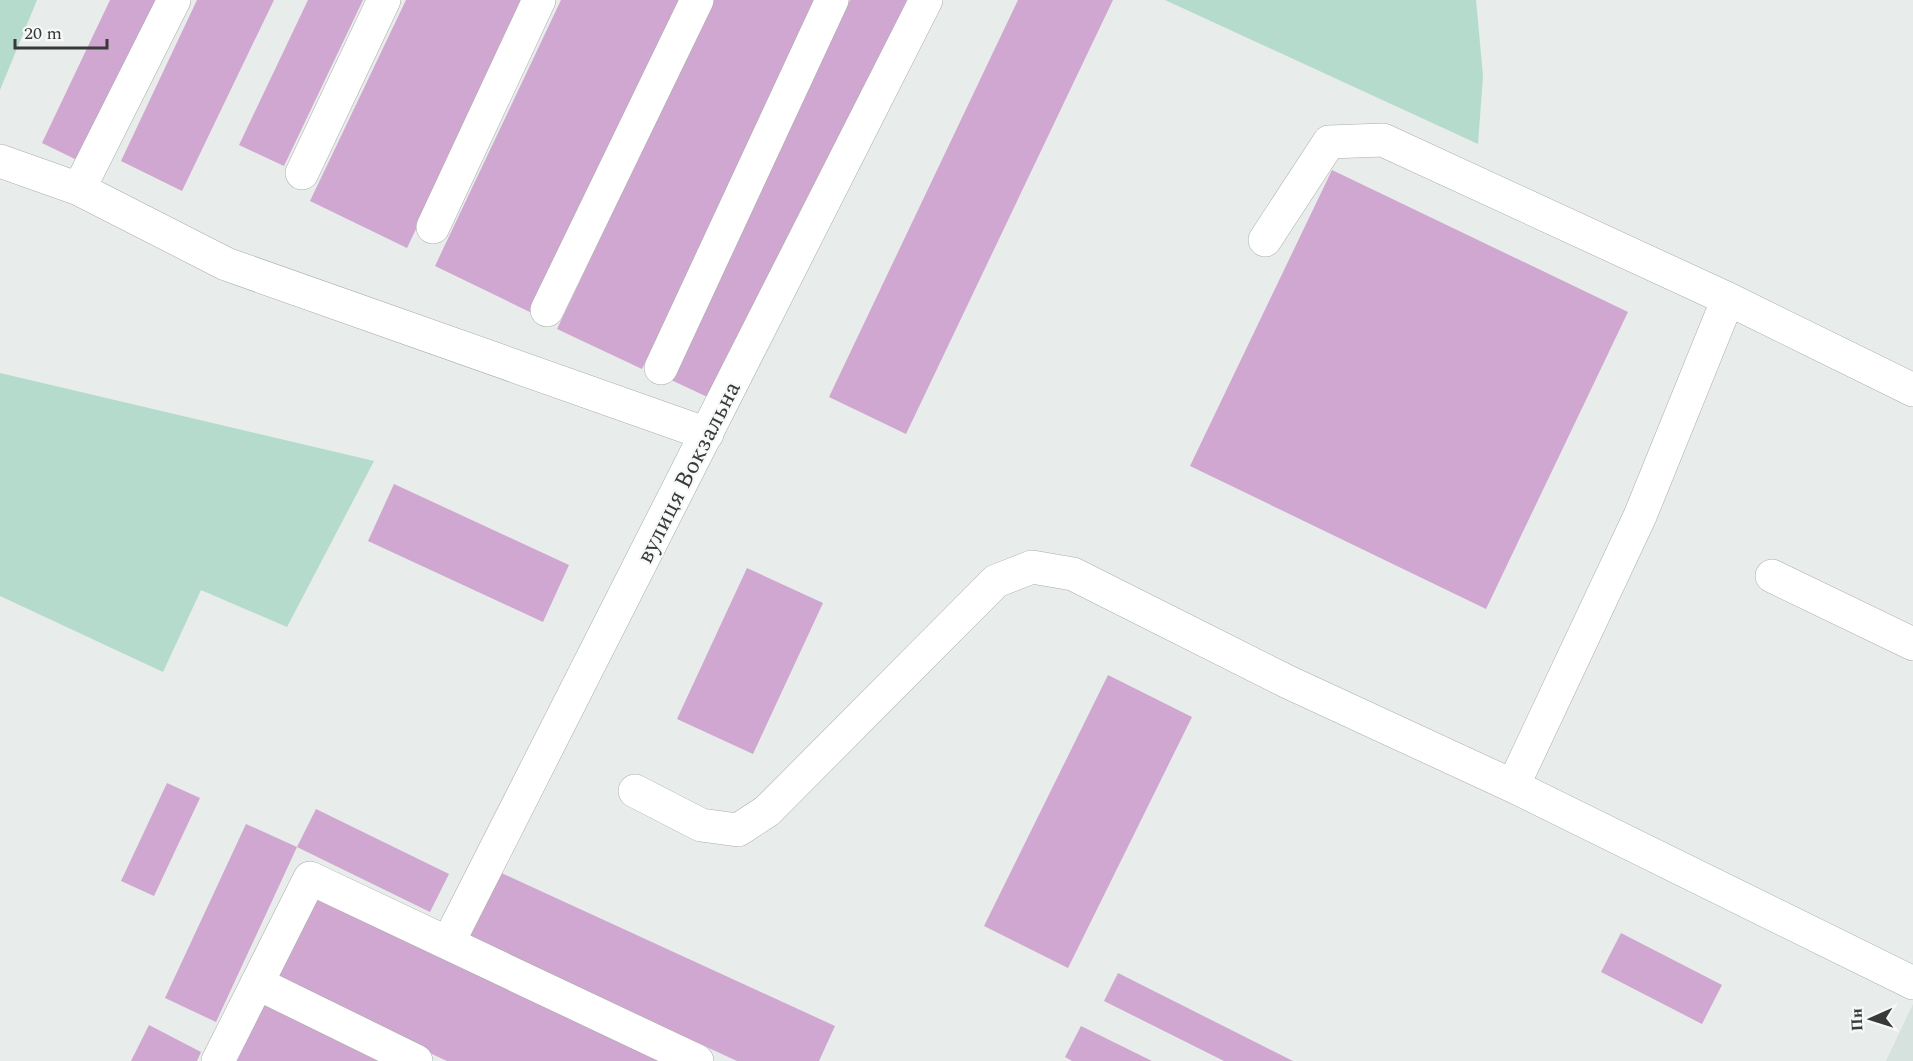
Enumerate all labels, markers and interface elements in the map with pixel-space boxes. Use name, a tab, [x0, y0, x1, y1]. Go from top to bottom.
scale bar	[15, 12, 106, 50]
text: 20 m	[24, 20, 62, 47]
street label: вулиця Вокзальна	[627, 375, 751, 570]
north arrow	[1841, 989, 1901, 1049]
text: Пн	[1844, 1008, 1870, 1032]

